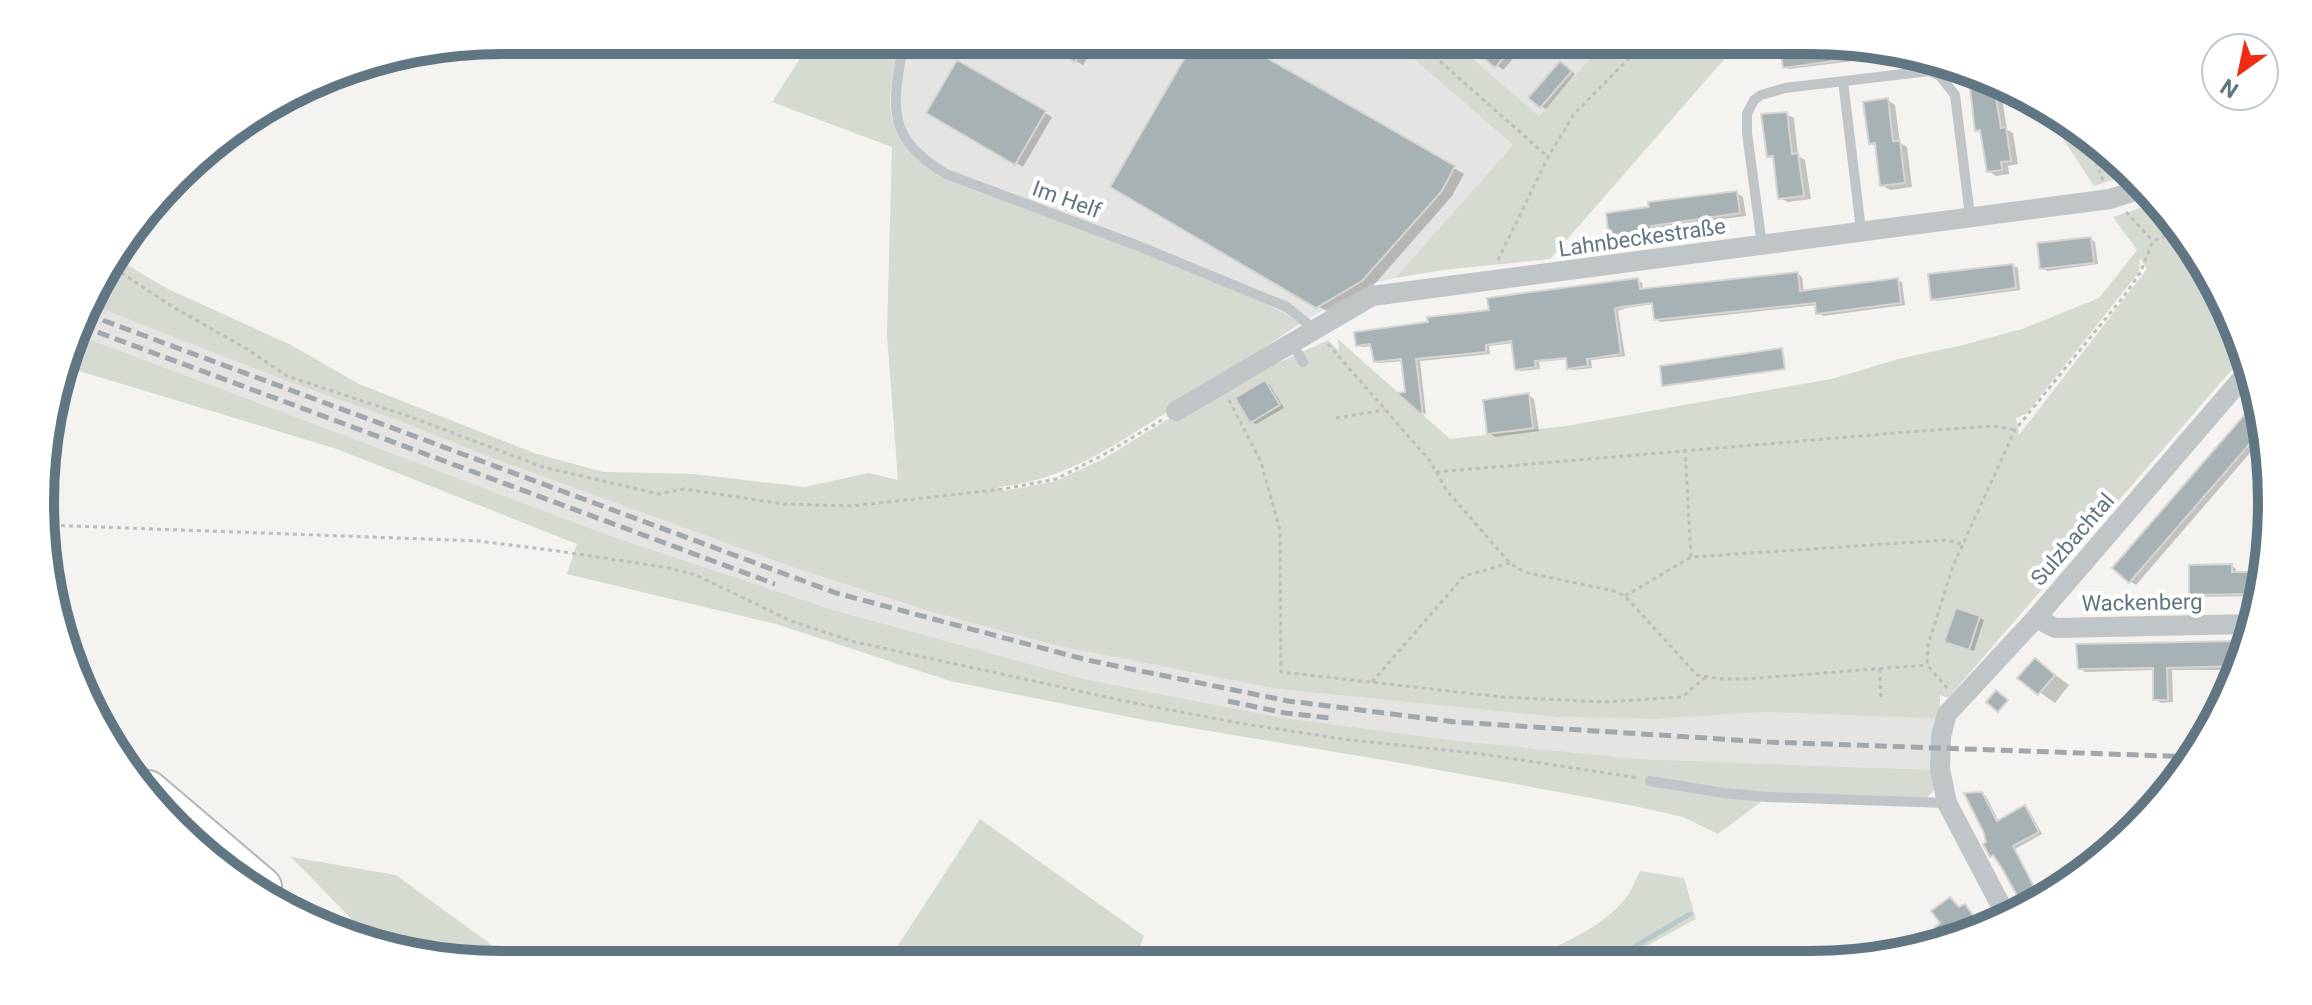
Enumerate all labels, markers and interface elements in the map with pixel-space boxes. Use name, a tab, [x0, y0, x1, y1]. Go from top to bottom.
north arrow	[2200, 32, 2280, 112]
text: N	[2216, 74, 2243, 103]
street label: Im Helf	[1029, 176, 1105, 223]
street label: Lahnbeckestraße	[1557, 213, 1727, 262]
street label: Sulzbachtal	[2026, 488, 2119, 591]
street label: Wackenberg	[2081, 589, 2203, 616]

